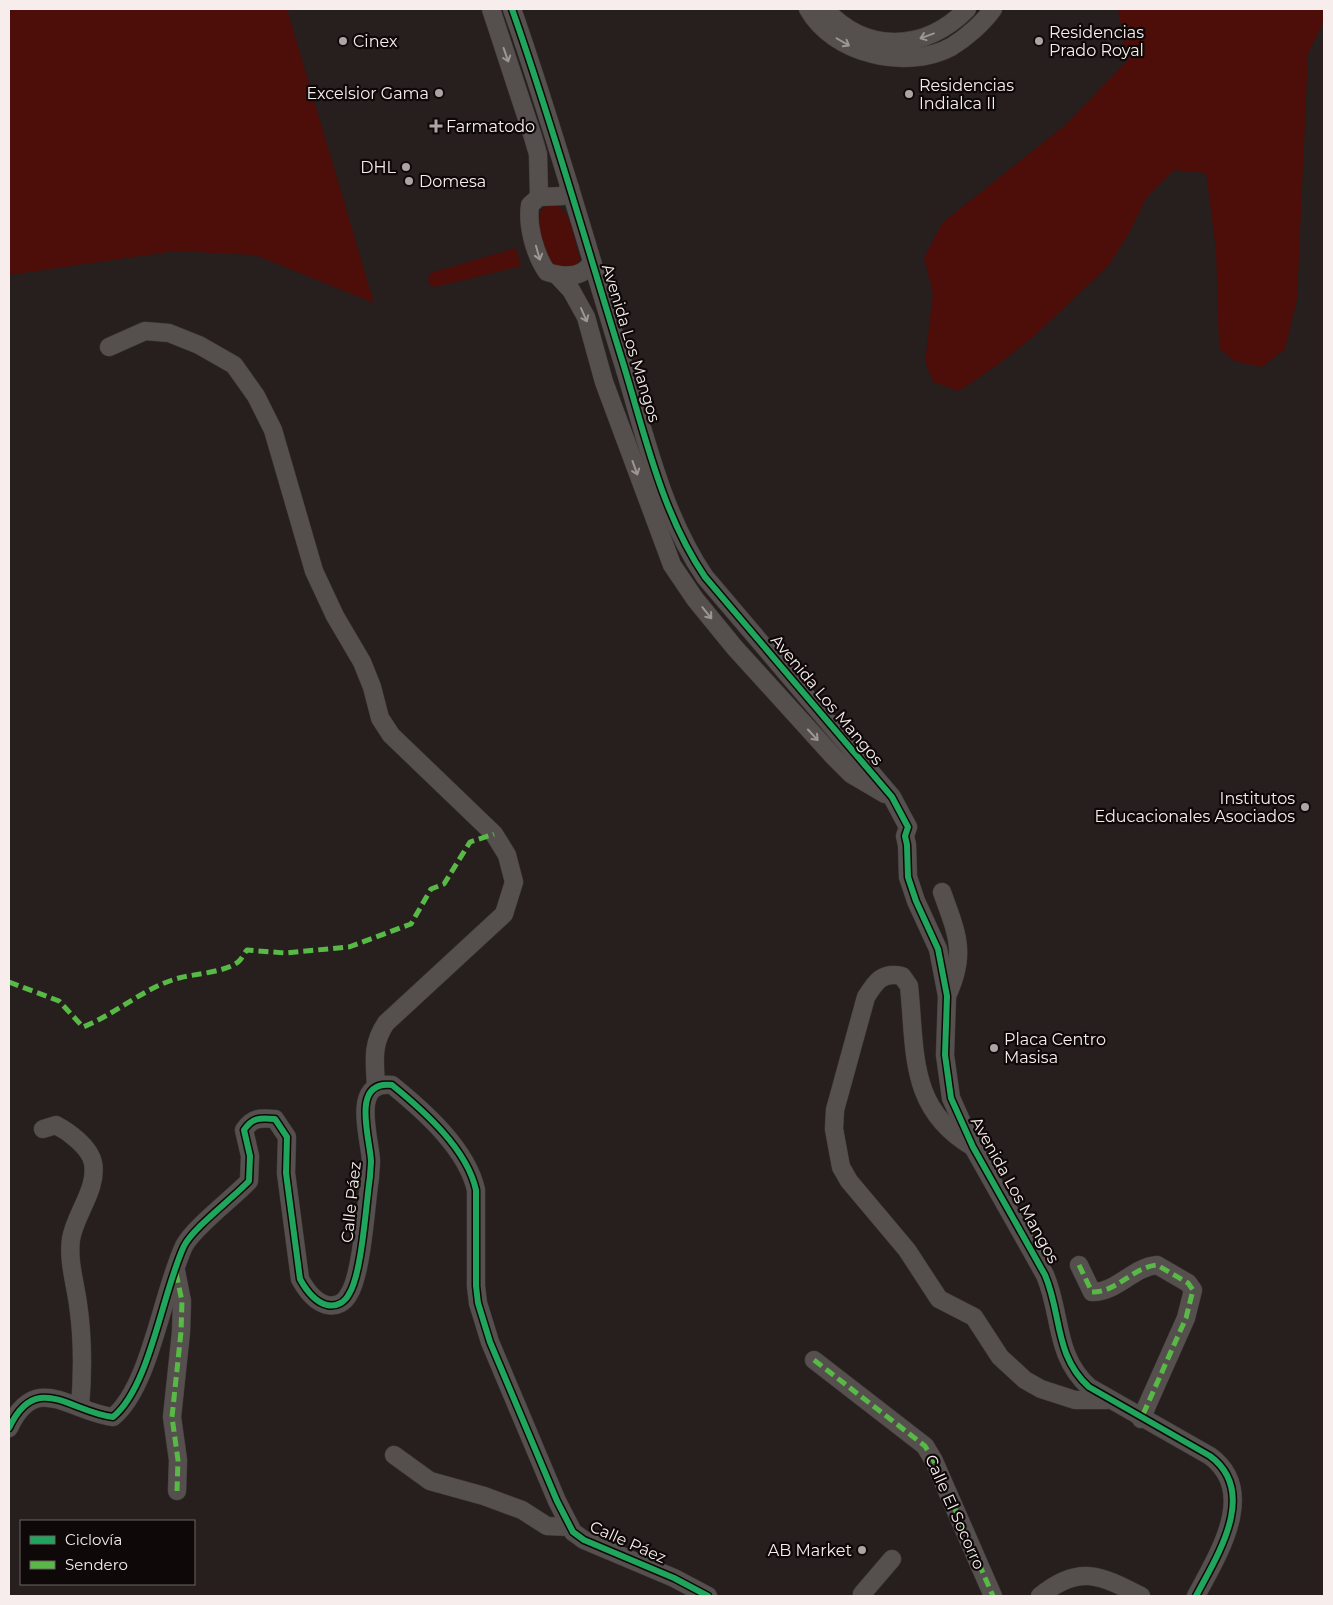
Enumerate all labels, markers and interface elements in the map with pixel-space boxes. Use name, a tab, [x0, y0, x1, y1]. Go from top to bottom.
place label: Residencias Prado Royal	[1049, 23, 1144, 60]
place label: Cinex	[353, 32, 398, 51]
one-way arrow	[920, 32, 936, 41]
marker: Cinex	[337, 35, 349, 47]
marker: Residencias Prado Royal	[1033, 35, 1045, 47]
one-way arrow	[835, 37, 850, 47]
one-way arrow	[502, 47, 512, 63]
place label: Residencias Indialca II	[919, 76, 1014, 113]
place label: Excelsior Gama	[306, 84, 429, 103]
marker: Excelsior Gama	[433, 87, 445, 99]
marker: Residencias Indialca II	[903, 88, 915, 100]
place label: Farmatodo	[446, 117, 535, 136]
marker: Farmatodo	[430, 120, 442, 132]
place label: DHL	[360, 158, 397, 177]
marker: DHL	[400, 161, 412, 173]
place label: Domesa	[419, 172, 486, 191]
marker: Domesa	[403, 175, 415, 187]
one-way arrow	[534, 244, 543, 260]
street label: Avenida Los Mangos	[598, 262, 664, 425]
one-way arrow	[579, 307, 589, 322]
one-way arrow	[631, 460, 640, 476]
one-way arrow	[701, 606, 712, 619]
street label: Avenida Los Mangos	[767, 631, 887, 769]
one-way arrow	[807, 729, 819, 742]
place label: Institutos Educacionales Asociados	[1094, 789, 1295, 826]
marker: Institutos Educacionales Asociados	[1299, 801, 1311, 813]
place label: Placa Centro Masisa	[1004, 1030, 1106, 1067]
marker: Placa Centro Masisa	[988, 1042, 1000, 1054]
street label: Avenida Los Mangos	[967, 1113, 1063, 1267]
street label: Calle Páez	[337, 1160, 365, 1244]
street label: Calle El Socorro	[921, 1452, 989, 1572]
street label: Calle Páez	[587, 1517, 669, 1567]
legend	[20, 1520, 195, 1585]
text: Ciclovía	[65, 1530, 122, 1549]
place label: AB Market	[768, 1541, 852, 1560]
marker: AB Market	[856, 1544, 868, 1556]
text: Sendero	[65, 1555, 128, 1574]

